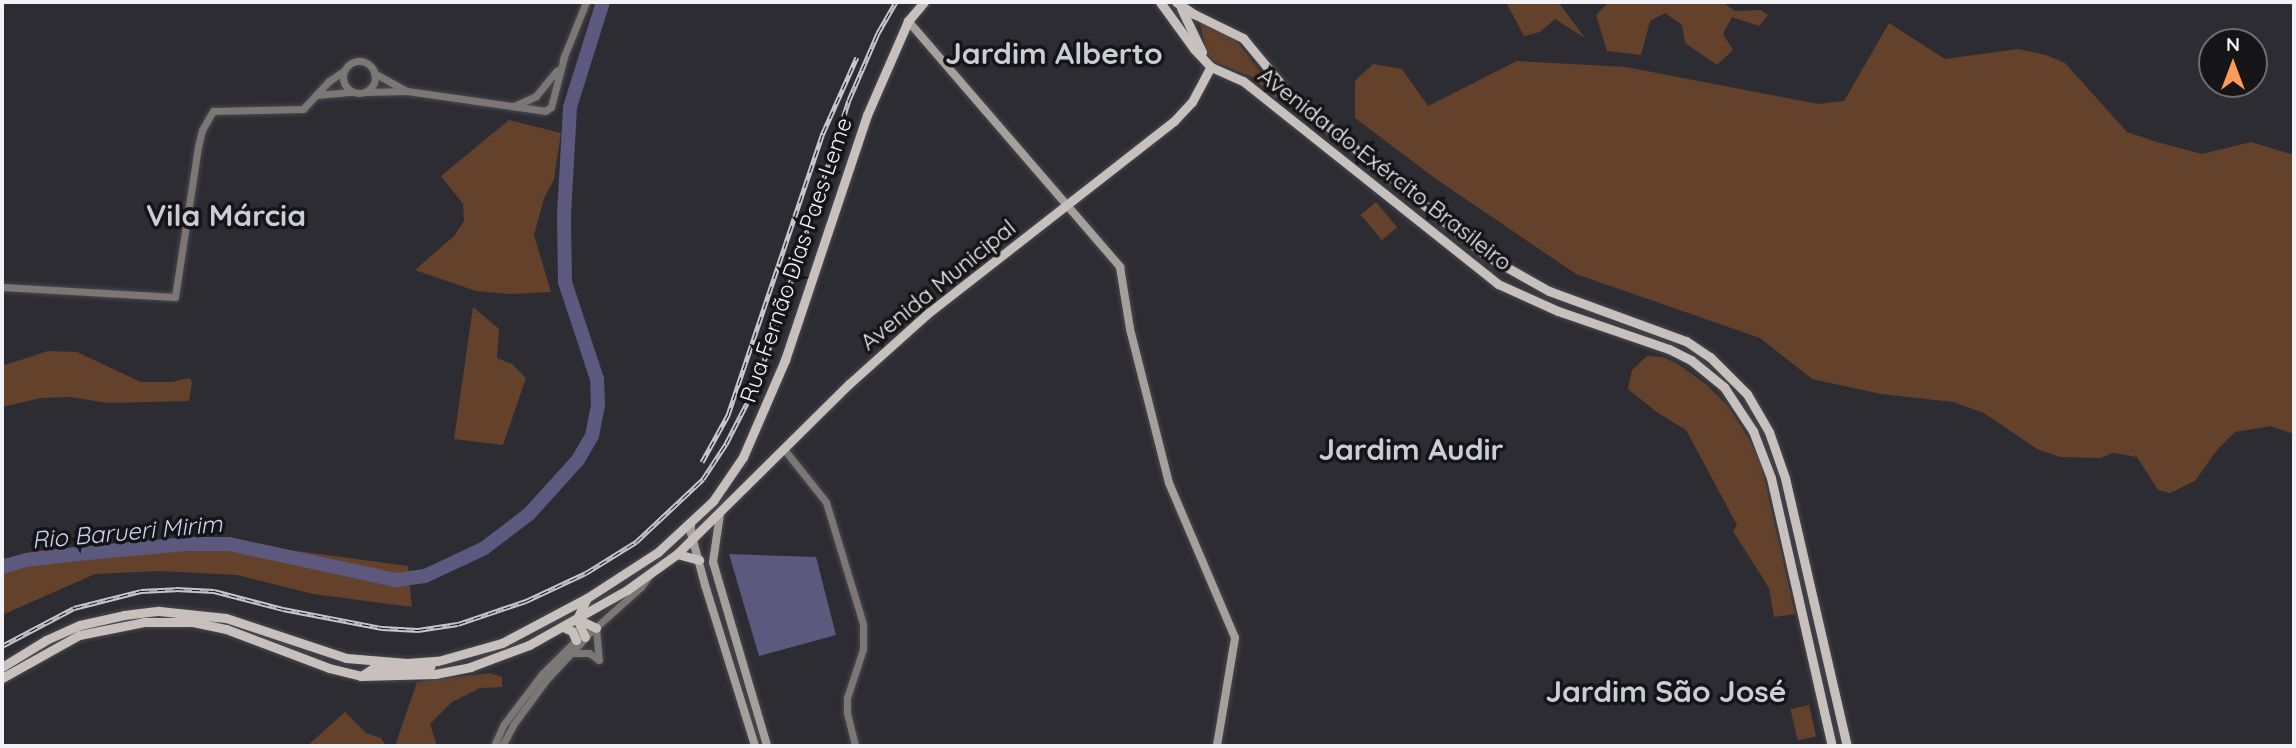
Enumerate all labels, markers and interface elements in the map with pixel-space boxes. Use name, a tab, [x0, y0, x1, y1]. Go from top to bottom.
north arrow	[2198, 28, 2268, 98]
text: N	[2226, 32, 2240, 56]
district label: Jardim Alberto	[945, 35, 1163, 71]
street label: Avenida do Exército Brasileiro	[1253, 61, 1517, 277]
street label: Rua Fernão Dias Paes Leme	[734, 114, 858, 406]
district label: Vila Márcia	[146, 197, 306, 233]
street label: Avenida Municipal	[855, 214, 1021, 356]
district label: Jardim Audir	[1318, 431, 1504, 467]
water label: Rio Barueri Mirim	[31, 509, 223, 555]
district label: Jardim São José	[1545, 673, 1787, 709]

